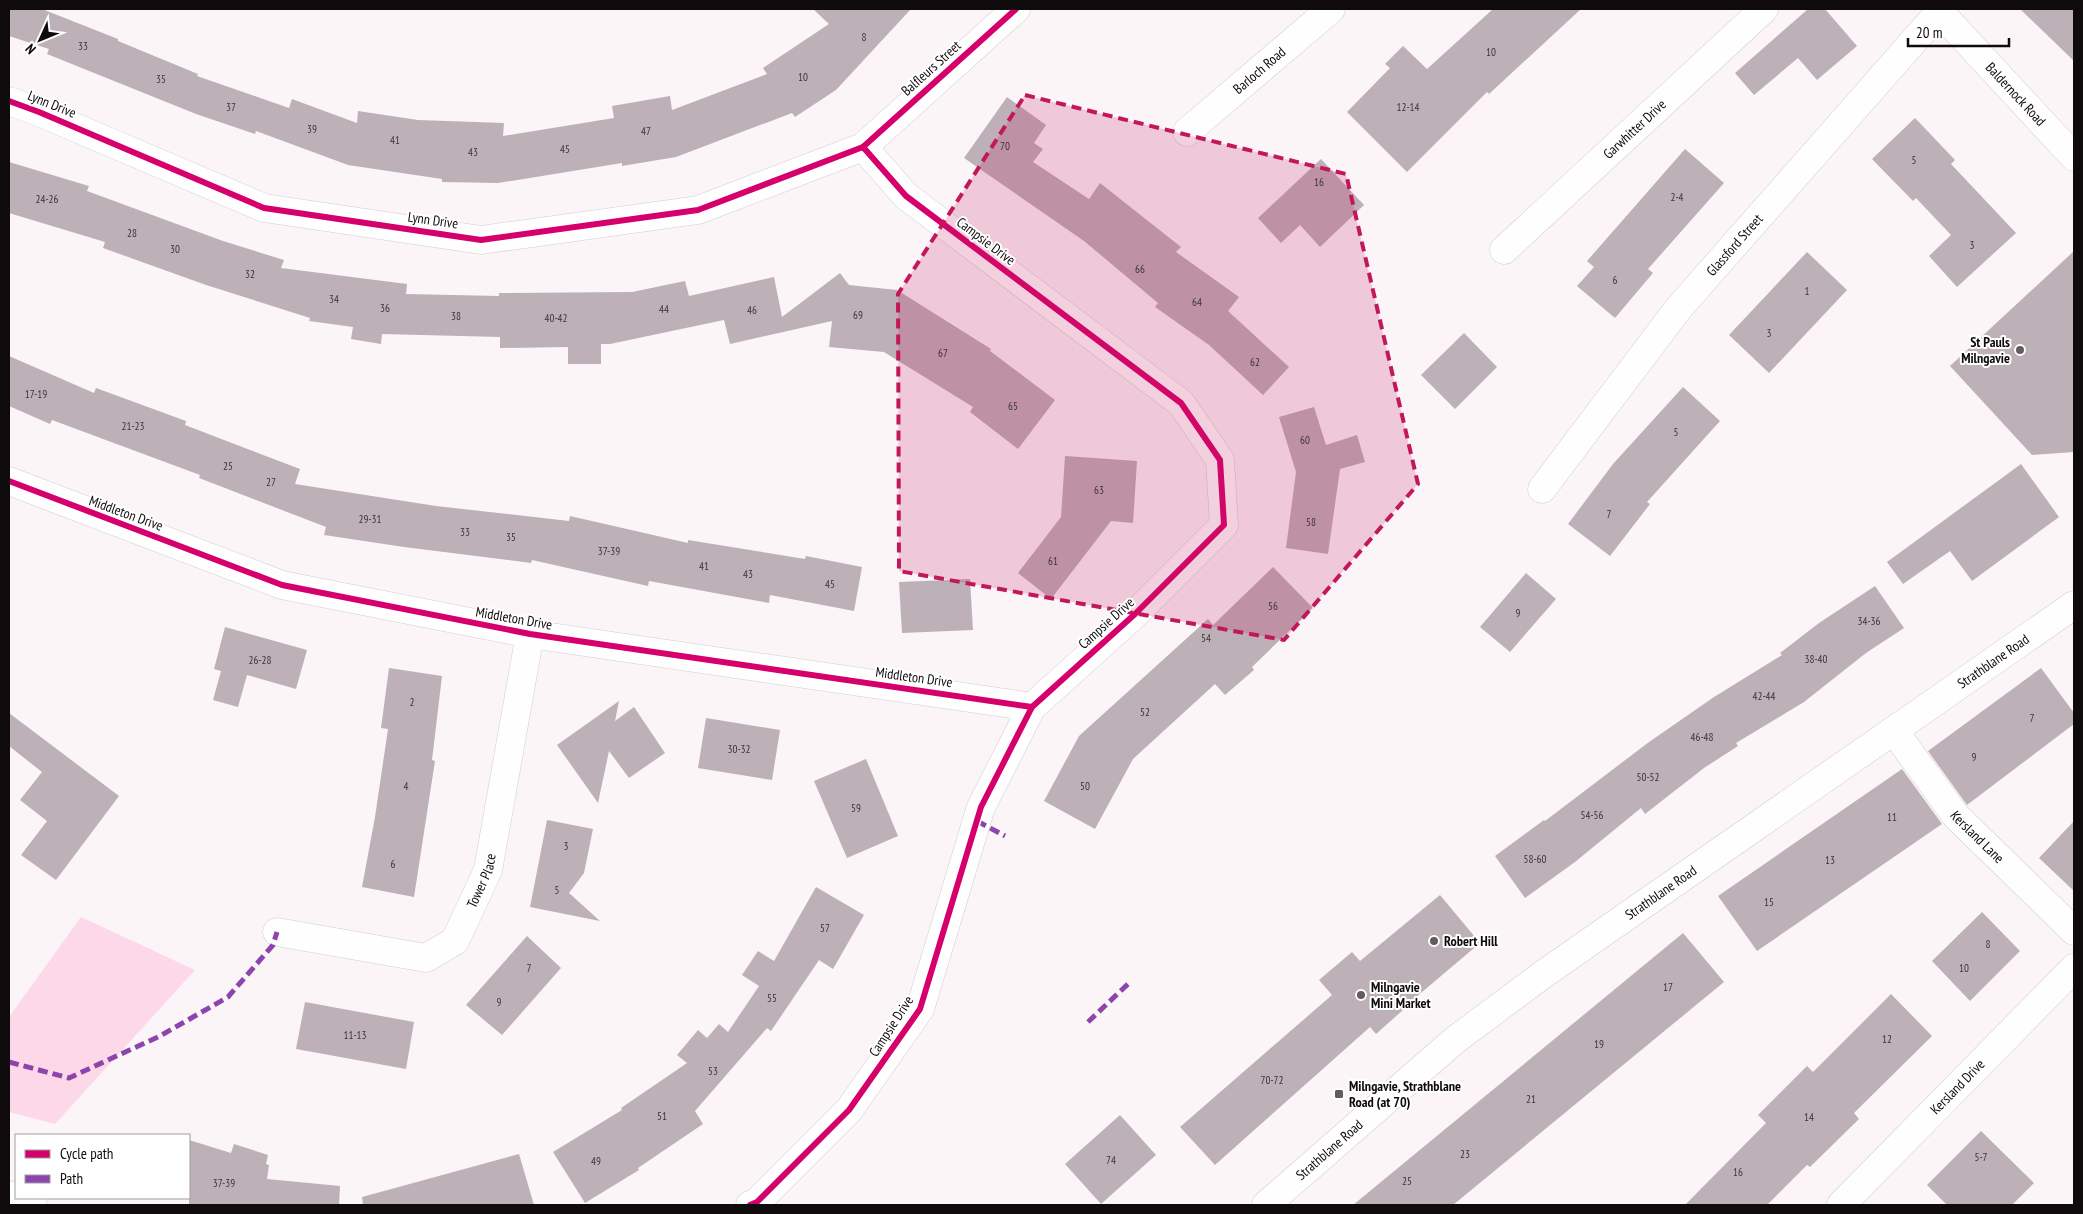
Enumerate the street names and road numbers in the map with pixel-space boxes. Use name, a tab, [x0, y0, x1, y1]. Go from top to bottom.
street label: Balfleurs Street	[897, 36, 965, 100]
street label: Barloch Road	[1229, 43, 1289, 98]
street label: Baldernock Road	[1982, 59, 2050, 130]
street label: Lynn Drive	[25, 86, 79, 122]
street label: Garwhitter Drive	[1599, 95, 1670, 163]
street label: Lynn Drive	[407, 208, 460, 232]
street label: Glassford Street	[1702, 210, 1767, 280]
street label: Campsie Drive	[953, 213, 1019, 269]
street label: Middleton Drive	[87, 491, 166, 535]
street label: Campsie Drive	[1074, 593, 1138, 653]
street label: Middleton Drive	[474, 602, 554, 634]
street label: Strathblane Road	[1954, 630, 2032, 692]
street label: Middleton Drive	[874, 663, 954, 691]
street label: Kersland Lane	[1946, 807, 2008, 867]
street label: Tower Place	[463, 852, 500, 911]
street label: Strathblane Road	[1621, 861, 1700, 924]
street label: Campsie Drive	[865, 992, 917, 1060]
street label: Kersland Drive	[1926, 1055, 1989, 1118]
street label: Strathblane Road	[1292, 1116, 1367, 1184]

